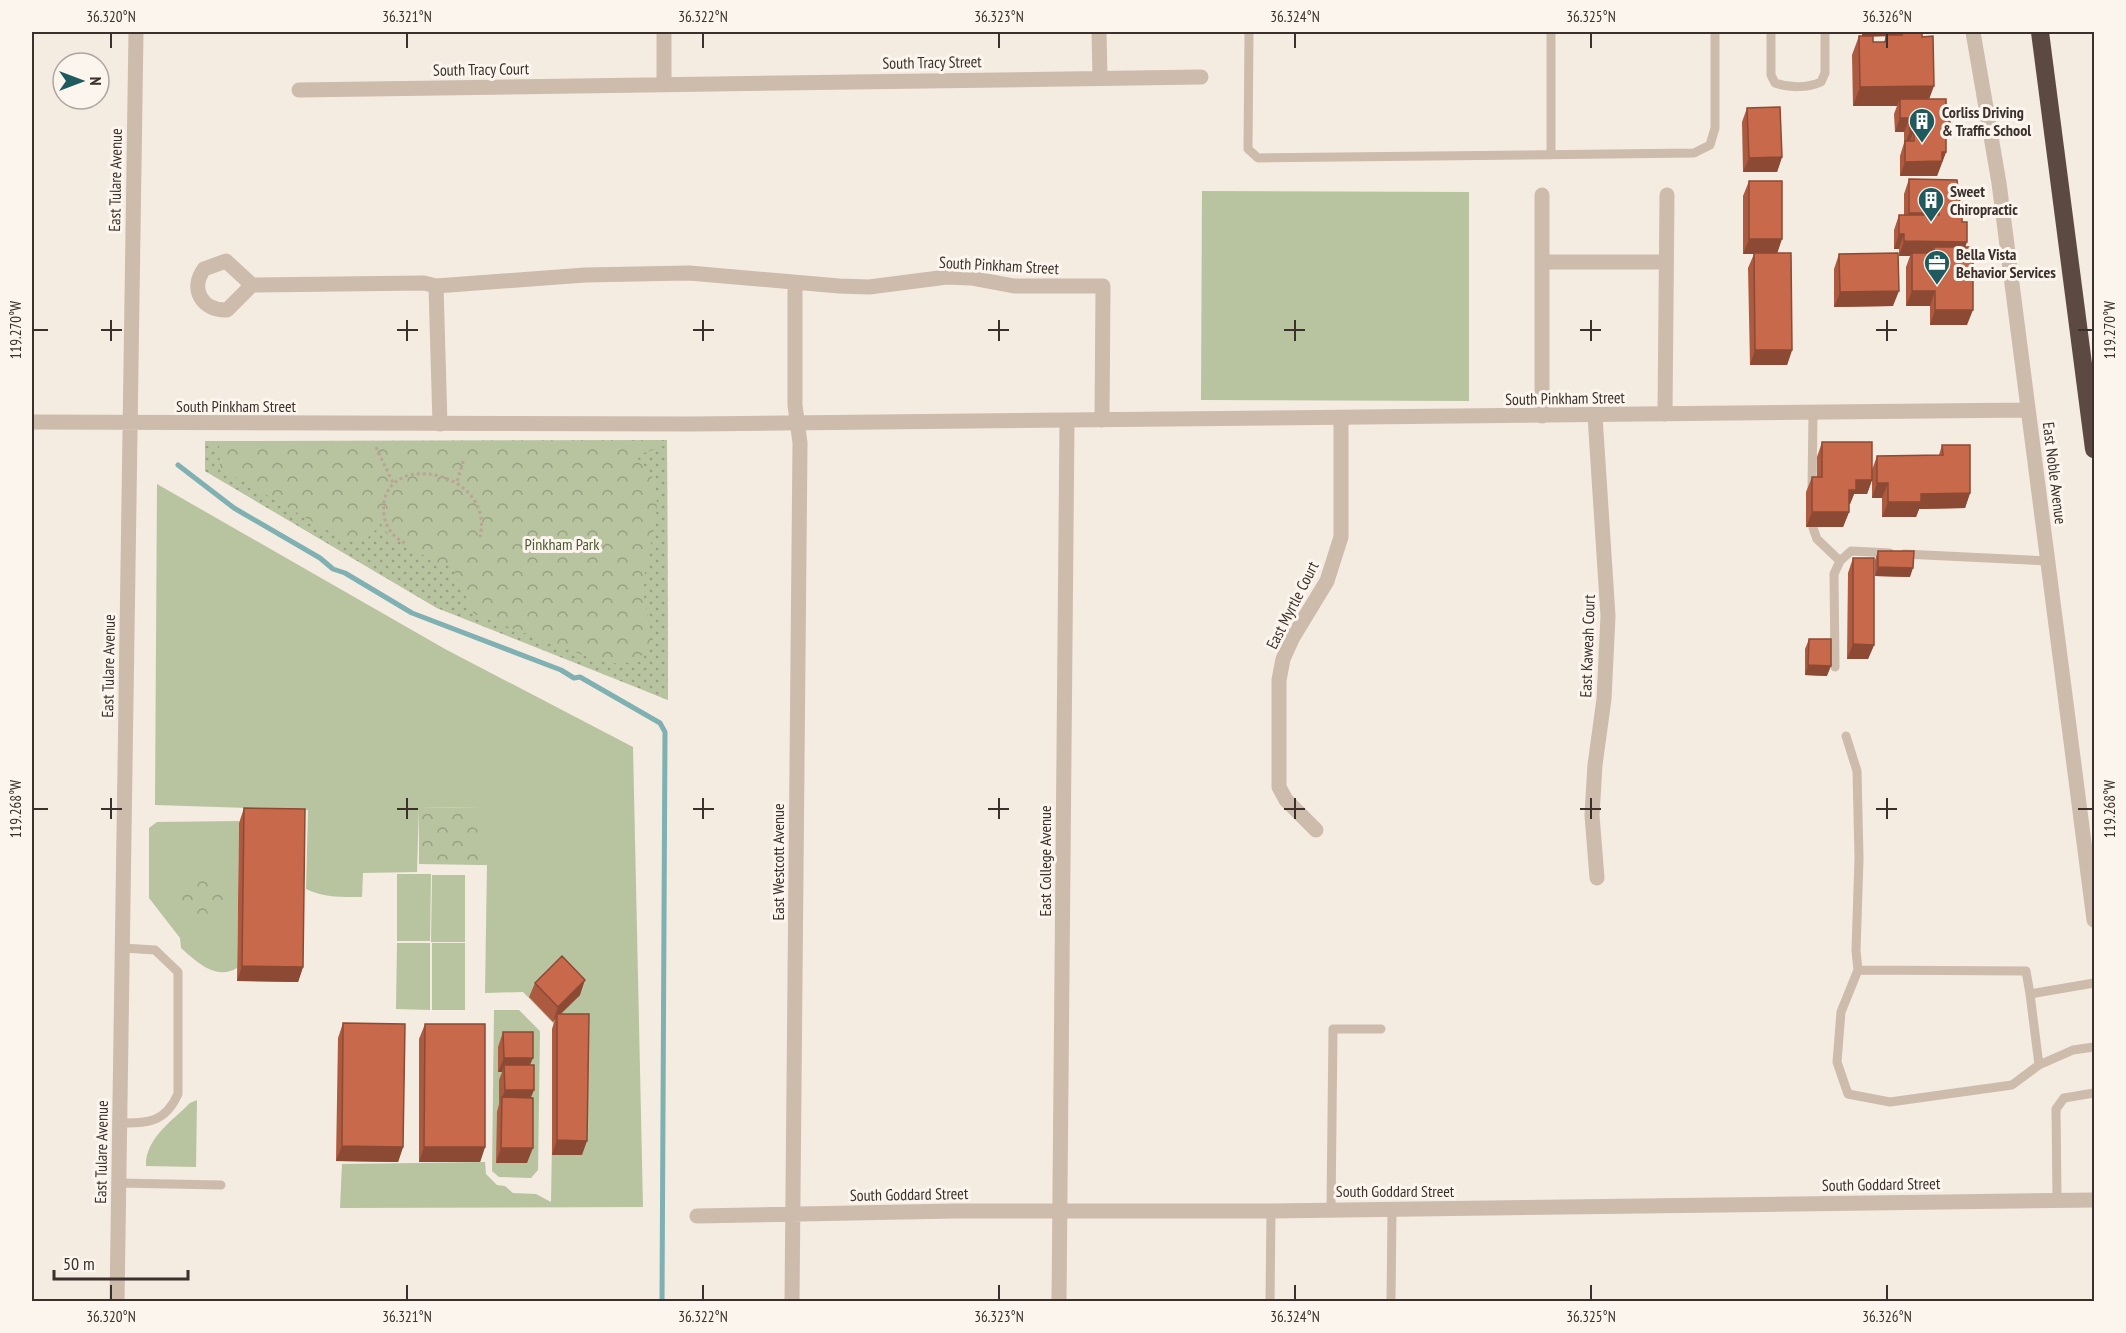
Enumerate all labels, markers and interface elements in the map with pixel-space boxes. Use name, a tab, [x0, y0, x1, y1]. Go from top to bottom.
text: 36.320°N	[86, 7, 136, 26]
text: 36.321°N	[382, 7, 432, 26]
text: 36.322°N	[678, 7, 728, 26]
text: 36.323°N	[974, 7, 1024, 26]
text: 36.324°N	[1270, 7, 1320, 26]
text: 36.325°N	[1566, 7, 1616, 26]
text: 36.326°N	[1862, 7, 1912, 26]
north arrow	[51, 51, 111, 111]
street label: South Tracy Street	[882, 51, 982, 73]
street label: South Tracy Court	[433, 58, 530, 80]
text: N	[86, 77, 106, 85]
place label: Corliss Driving & Traffic School	[1942, 102, 2031, 140]
building icon: Corliss Driving & Traffic School	[1907, 106, 1937, 144]
street label: East Tulare Avenue	[104, 128, 126, 232]
place label: Sweet Chiropractic	[1950, 181, 2018, 219]
building icon: Sweet Chiropractic	[1916, 185, 1946, 223]
place label: Bella Vista Behavior Services	[1956, 244, 2056, 282]
office icon: Bella Vista Behavior Services	[1922, 248, 1952, 286]
street label: South Pinkham Street	[939, 252, 1060, 278]
text: 119.270°W	[6, 301, 25, 359]
text: 119.270°W	[2100, 301, 2119, 359]
street label: South Pinkham Street	[1505, 387, 1626, 409]
street label: South Pinkham Street	[176, 396, 297, 416]
street label: East Noble Avenue	[2039, 421, 2071, 525]
park label: Pinkham Park	[525, 534, 600, 554]
street label: East Myrtle Court	[1261, 557, 1323, 652]
street label: East Kaweah Court	[1575, 594, 1599, 698]
street label: East Tulare Avenue	[97, 614, 119, 718]
text: 119.268°W	[6, 780, 25, 838]
text: 119.268°W	[2100, 780, 2119, 838]
street label: East Westcott Avenue	[768, 803, 788, 921]
street label: East College Avenue	[1035, 805, 1055, 917]
street label: East Tulare Avenue	[90, 1100, 112, 1204]
street label: South Goddard Street	[1822, 1173, 1941, 1195]
street label: South Goddard Street	[1336, 1181, 1455, 1201]
street label: South Goddard Street	[850, 1183, 969, 1205]
scale bar	[54, 1243, 188, 1281]
text: 50 m	[63, 1252, 95, 1275]
text: 36.320°N	[86, 1307, 136, 1326]
text: 36.321°N	[382, 1307, 432, 1326]
text: 36.322°N	[678, 1307, 728, 1326]
text: 36.323°N	[974, 1307, 1024, 1326]
text: 36.324°N	[1270, 1307, 1320, 1326]
text: 36.325°N	[1566, 1307, 1616, 1326]
text: 36.326°N	[1862, 1307, 1912, 1326]

